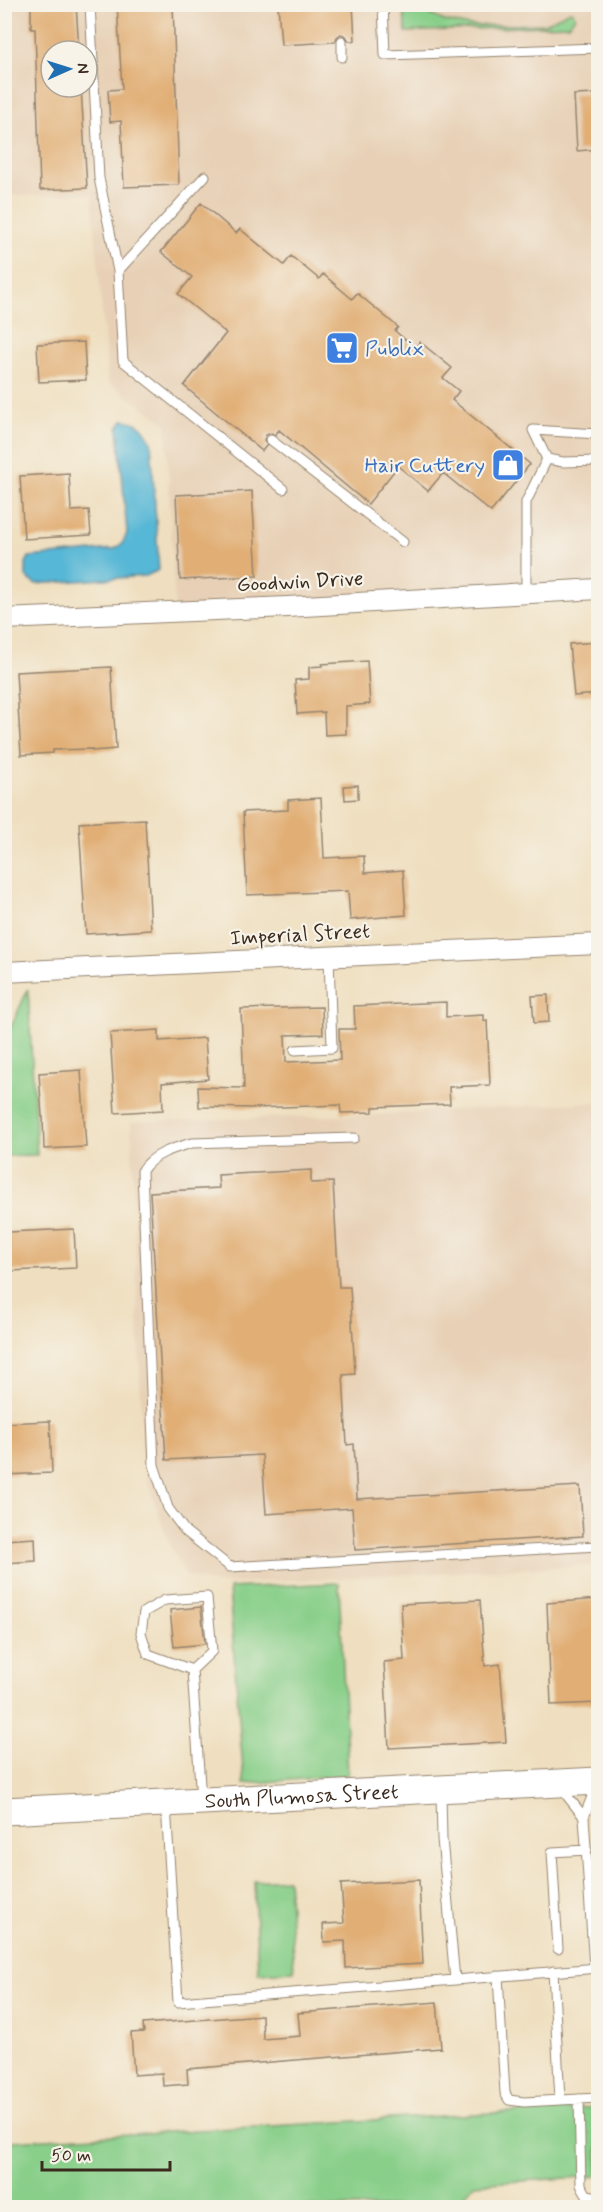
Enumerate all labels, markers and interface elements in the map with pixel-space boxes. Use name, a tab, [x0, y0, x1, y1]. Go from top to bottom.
north arrow	[39, 39, 99, 99]
text: N	[72, 62, 93, 74]
supermarket icon: Publix	[324, 330, 360, 366]
place label: Publix	[365, 335, 424, 363]
shop icon: Hair Cuttery	[490, 447, 526, 483]
place label: Hair Cuttery	[364, 452, 485, 480]
street label: Goodwin Drive	[236, 565, 364, 599]
street label: Imperial Street	[229, 917, 371, 953]
street label: South Plumosa Street	[204, 1778, 399, 1816]
scale bar	[42, 2134, 170, 2172]
text: 50 m	[51, 2144, 91, 2168]

